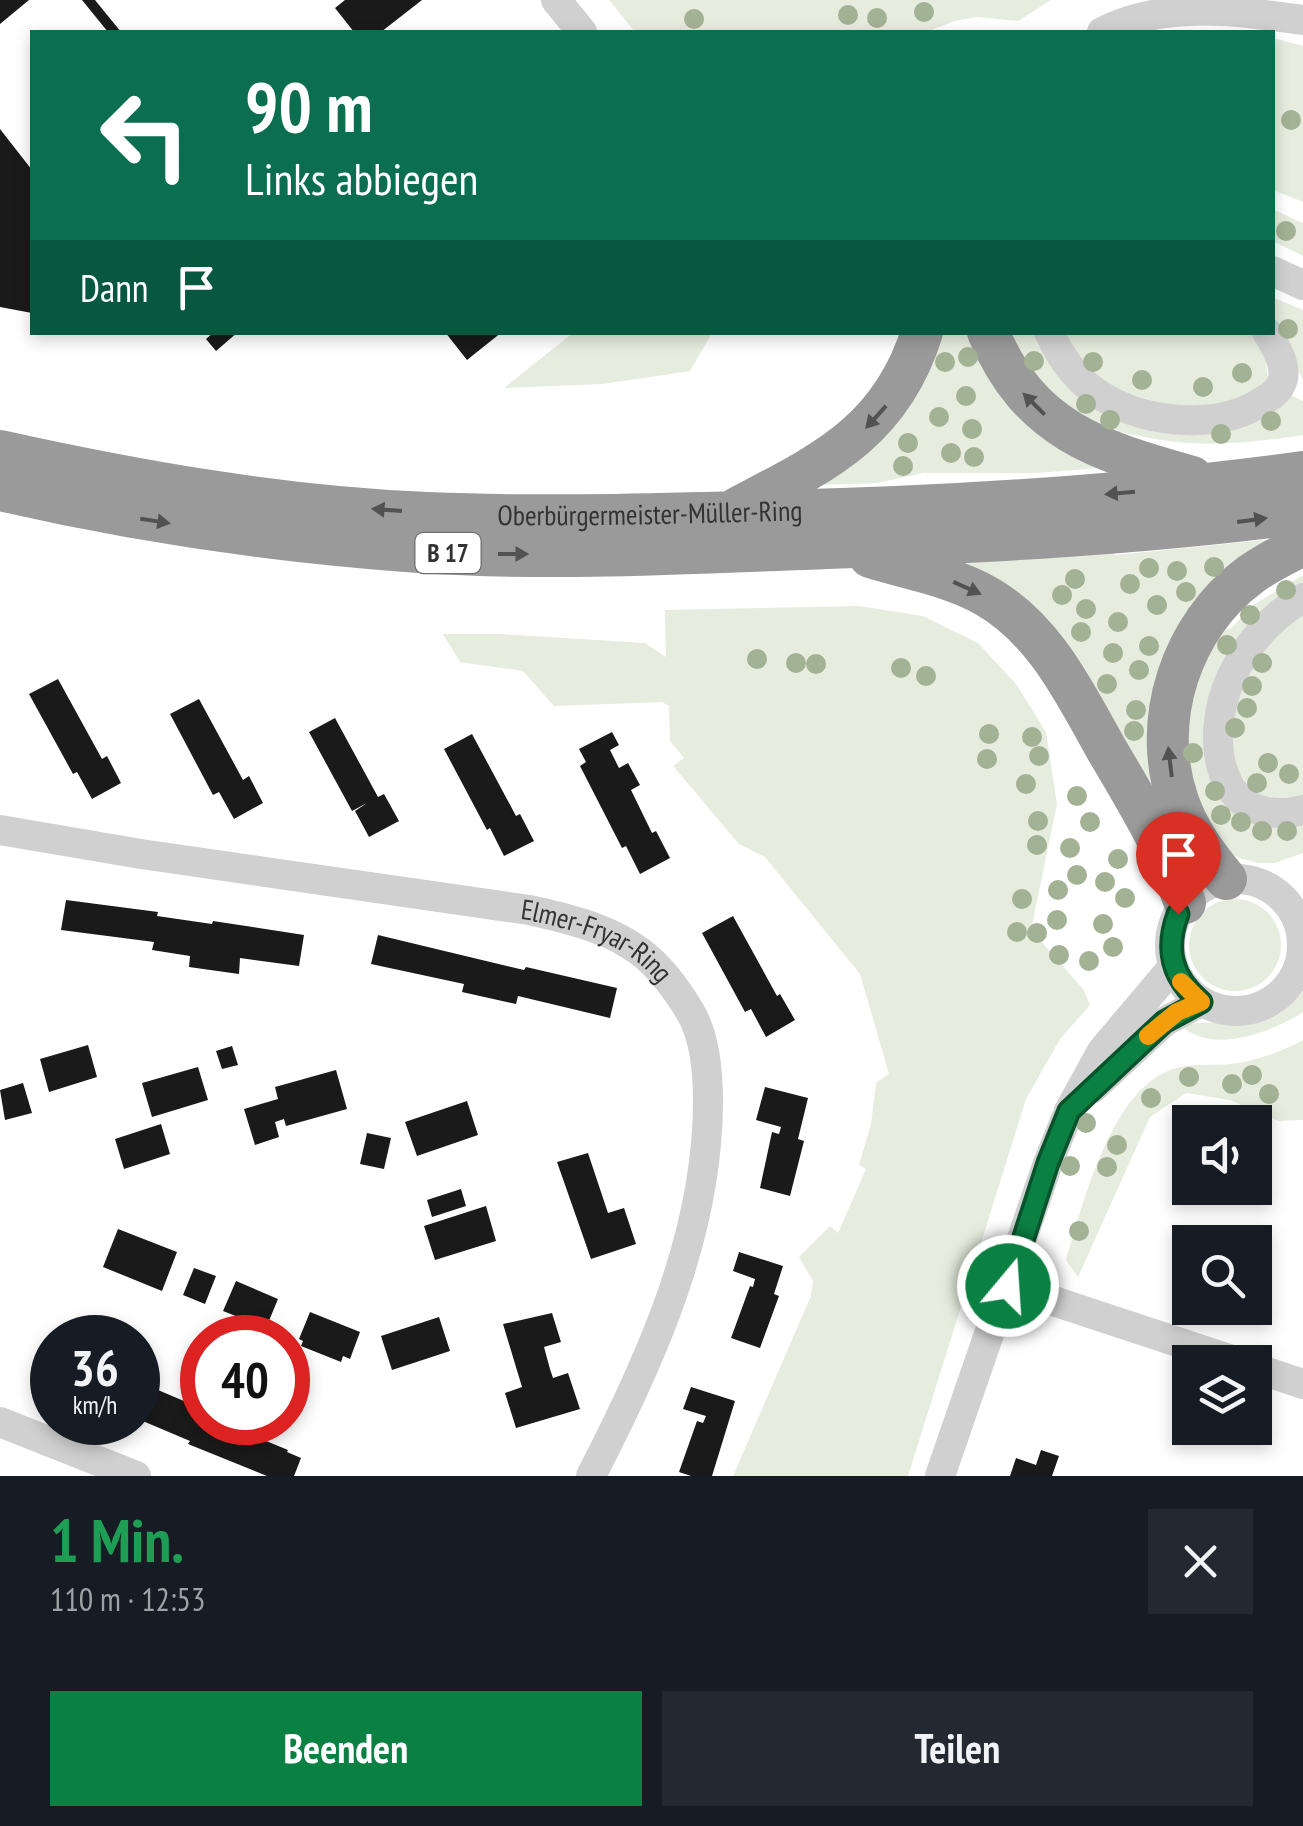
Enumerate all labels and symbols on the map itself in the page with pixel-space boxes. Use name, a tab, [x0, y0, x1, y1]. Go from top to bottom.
one-way arrow	[1023, 392, 1047, 416]
one-way arrow	[865, 405, 888, 429]
one-way arrow	[1103, 485, 1135, 501]
street label: Oberbürgermeister-Müller-Ring	[497, 491, 803, 533]
one-way arrow	[370, 502, 402, 518]
one-way arrow	[1237, 511, 1269, 527]
one-way arrow	[140, 514, 171, 530]
road number: B 17	[416, 533, 480, 573]
one-way arrow	[498, 546, 530, 562]
one-way arrow	[952, 580, 982, 596]
one-way arrow	[1161, 746, 1177, 778]
pin	[1136, 812, 1221, 915]
street label: Elmer-Fryar-Ring	[519, 890, 681, 990]
position arrow	[956, 1234, 1060, 1338]
speed limit sign: 40	[180, 1315, 310, 1445]

